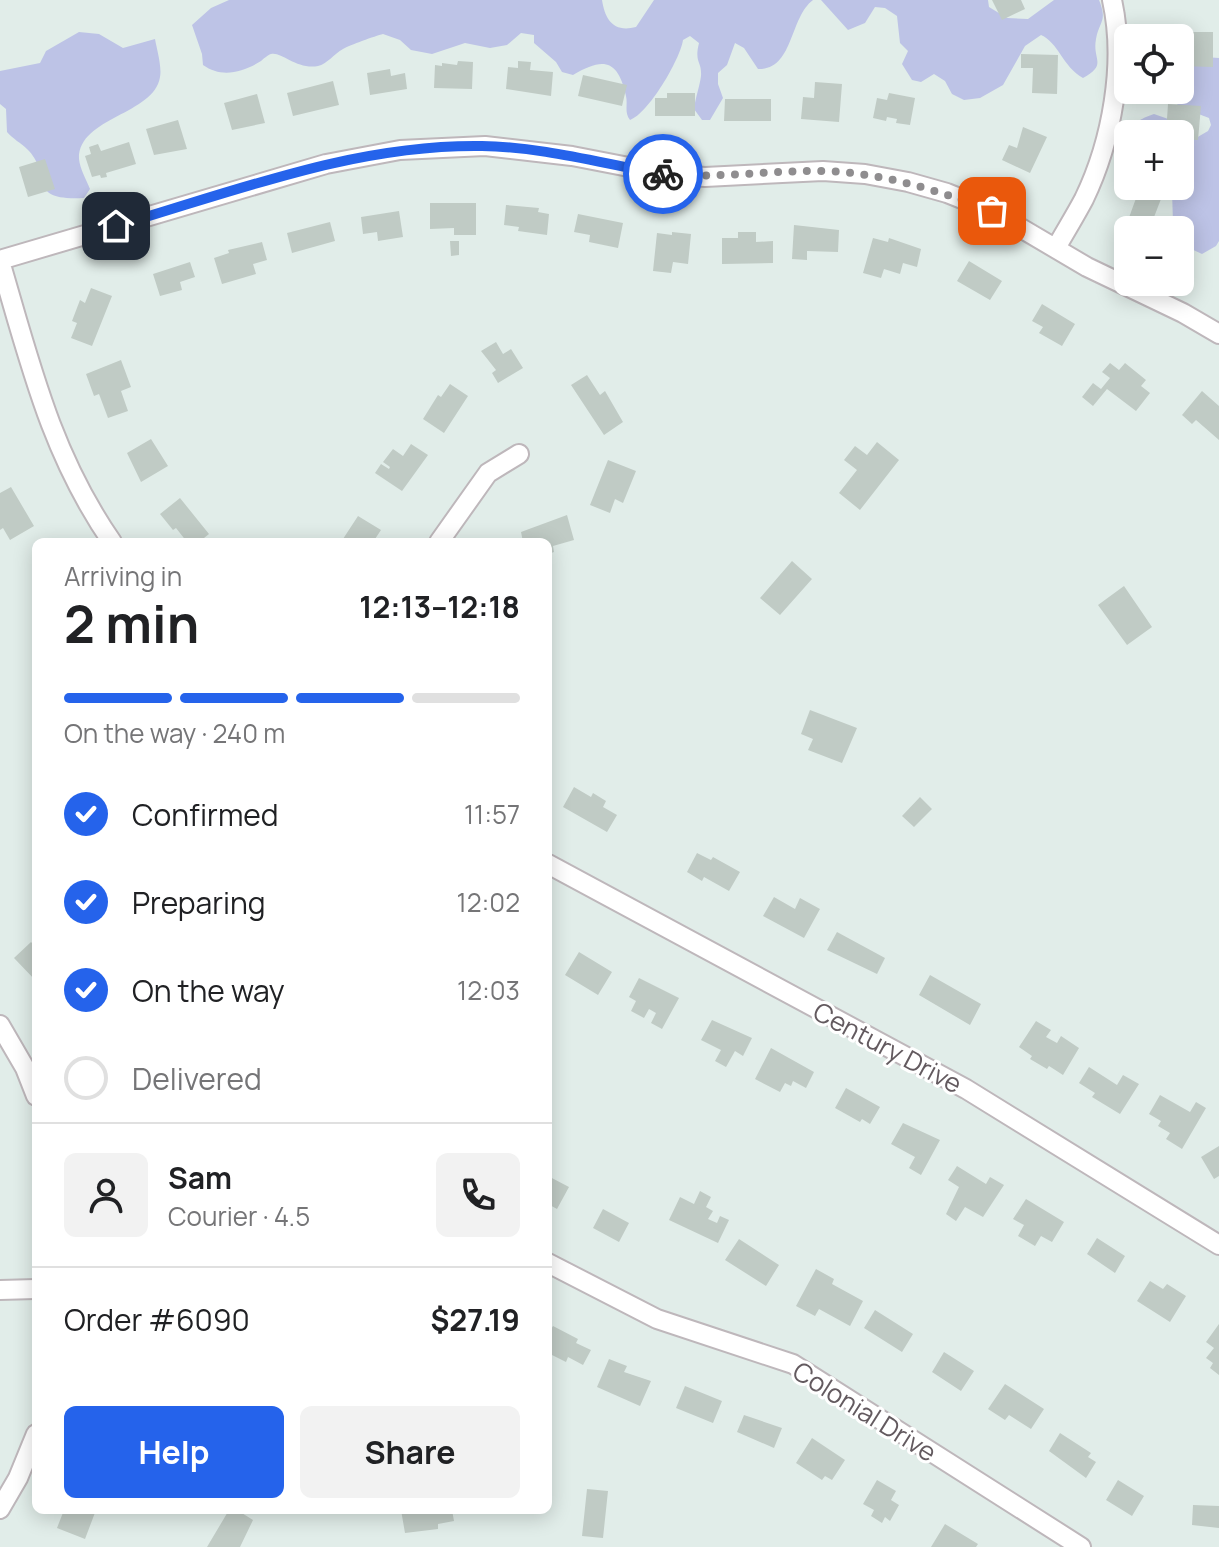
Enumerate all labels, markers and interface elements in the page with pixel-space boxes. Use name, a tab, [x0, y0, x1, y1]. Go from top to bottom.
map controls	[1114, 24, 1194, 296]
button: locate	[1114, 24, 1194, 104]
button: +	[1114, 120, 1194, 200]
courier	[623, 134, 703, 214]
icon: bike	[641, 152, 685, 196]
pin	[958, 177, 1026, 245]
icon: bag	[970, 189, 1014, 233]
pin	[82, 192, 150, 260]
icon: home	[94, 204, 138, 248]
button: −	[1114, 216, 1194, 296]
text: Arriving in	[64, 558, 182, 594]
text: 12:13–12:18	[359, 586, 520, 627]
text: 2 min	[64, 588, 199, 659]
text: On the way · 240 m	[64, 715, 285, 751]
icon: check	[64, 792, 108, 836]
text: Confirmed	[132, 794, 279, 835]
text: 11:57	[464, 796, 520, 832]
icon: check	[64, 880, 108, 924]
text: Preparing	[132, 882, 266, 923]
text: 12:02	[457, 884, 520, 920]
icon: check	[64, 968, 108, 1012]
text: On the way	[132, 970, 285, 1011]
text: 12:03	[457, 972, 520, 1008]
street label: Century Drive	[807, 993, 969, 1101]
text: Delivered	[132, 1058, 262, 1099]
button: person	[64, 1153, 148, 1237]
button: phone	[436, 1153, 520, 1237]
text: Sam	[168, 1157, 232, 1198]
text: Courier · 4.5	[168, 1198, 310, 1234]
text: Order #6090	[64, 1299, 250, 1340]
text: $27.19	[430, 1299, 520, 1340]
street label: Colonial Drive	[786, 1352, 944, 1470]
button: Help	[64, 1406, 284, 1498]
button: Share	[300, 1406, 520, 1498]

